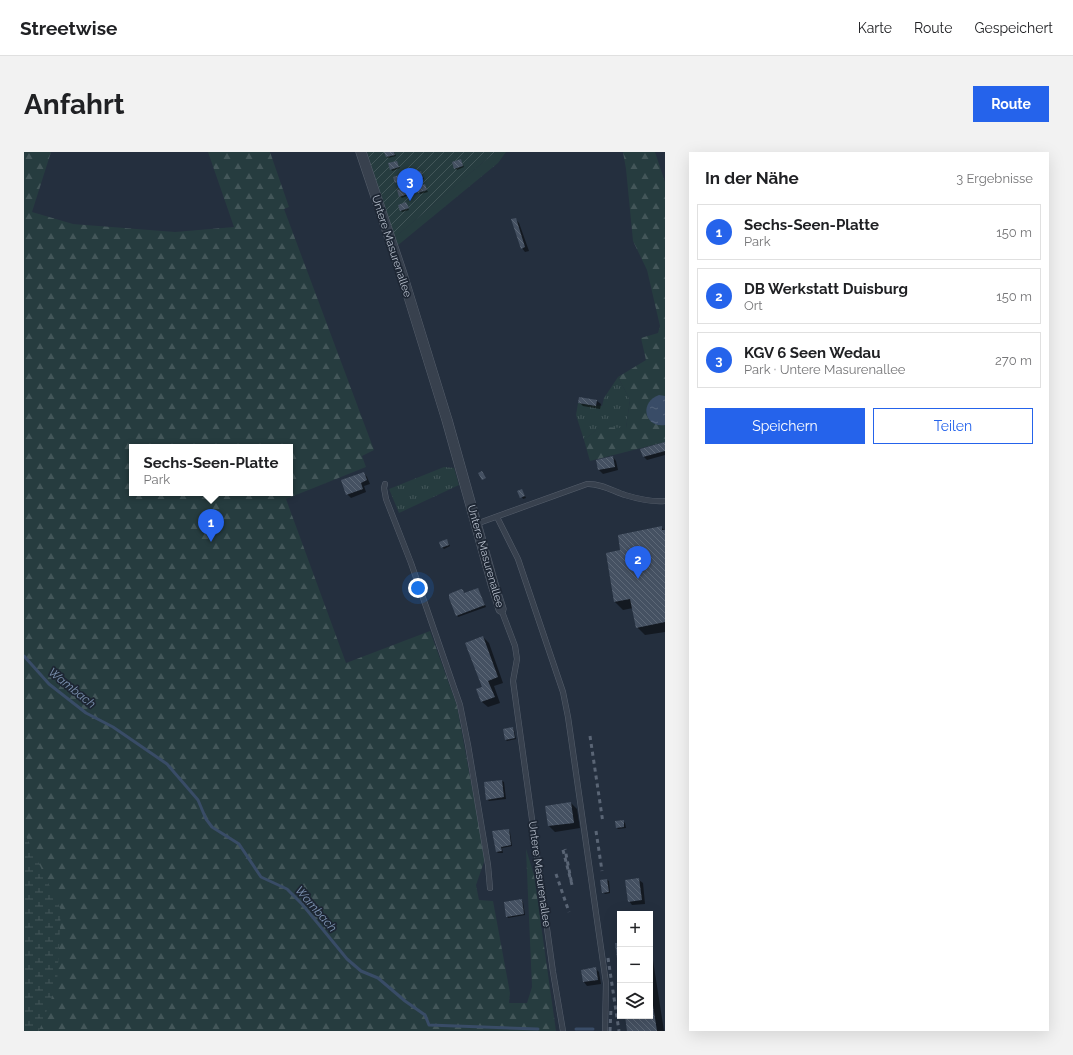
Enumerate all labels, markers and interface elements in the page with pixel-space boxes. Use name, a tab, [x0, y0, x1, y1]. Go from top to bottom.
text: Streetwise	[20, 17, 117, 39]
text: Karte	[858, 20, 892, 36]
text: Route	[914, 20, 952, 36]
text: Gespeichert	[974, 20, 1053, 36]
button: Route	[973, 86, 1049, 122]
text: Anfahrt	[24, 88, 125, 121]
pin: 3	[397, 168, 423, 201]
text: In der Nähe	[705, 168, 799, 188]
text: 3 Ergebnisse	[956, 171, 1033, 186]
street label: Untere Masurenallee	[369, 194, 414, 299]
text: Sechs-Seen-Platte	[744, 216, 879, 234]
text: 1	[716, 225, 722, 240]
text: 150 m	[996, 225, 1032, 240]
text: Park	[744, 234, 771, 249]
text: DB Werkstatt Duisburg	[744, 280, 908, 298]
text: 2	[715, 289, 723, 304]
text: 150 m	[996, 289, 1032, 304]
text: Ort	[744, 298, 763, 313]
text: KGV 6 Seen Wedau	[744, 344, 880, 362]
text: 3	[715, 353, 723, 368]
text: 270 m	[995, 353, 1032, 368]
text: Park · Untere Masurenallee	[744, 362, 905, 377]
button: Speichern	[705, 408, 865, 444]
button: Teilen	[873, 408, 1033, 444]
popup	[129, 444, 293, 496]
text: Sechs-Seen-Platte	[144, 454, 278, 472]
text: Park	[144, 472, 170, 487]
street label: Untere Masurenallee	[465, 503, 507, 610]
pin: 1	[198, 509, 224, 542]
pin: 2	[625, 546, 651, 579]
your location	[408, 578, 428, 598]
water label: Wambach	[46, 665, 98, 711]
street label: Untere Masurenallee	[526, 820, 553, 928]
water label: Wambach	[292, 883, 340, 935]
map controls	[617, 911, 653, 1019]
button: +	[617, 911, 653, 947]
button: −	[617, 947, 653, 983]
button: layers	[617, 983, 653, 1019]

